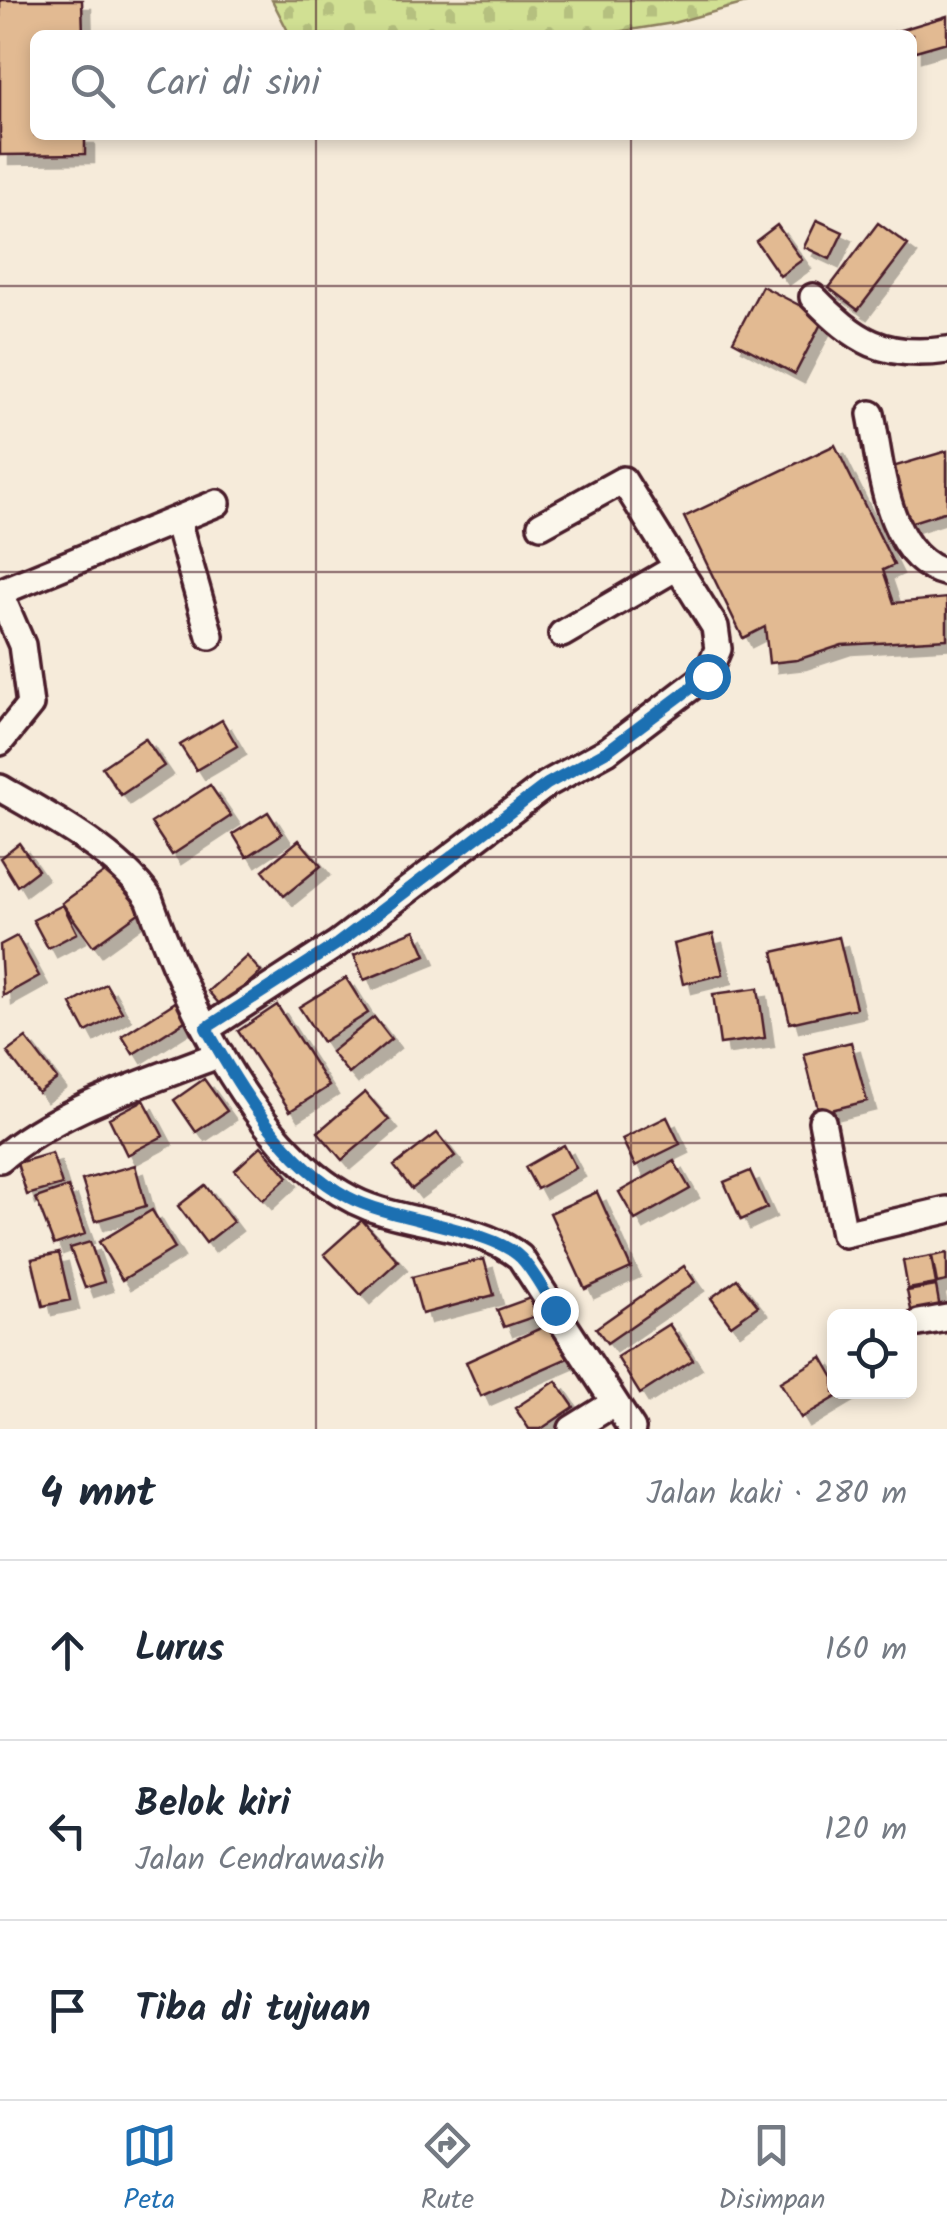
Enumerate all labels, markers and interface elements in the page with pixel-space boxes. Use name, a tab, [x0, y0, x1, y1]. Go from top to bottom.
search box	[30, 30, 917, 140]
text: Cari di sini	[145, 55, 320, 115]
icon: search	[65, 58, 120, 113]
route start	[685, 654, 731, 700]
route end	[533, 1288, 579, 1334]
map controls	[827, 1309, 917, 1399]
button: locate	[827, 1309, 917, 1399]
text: 4 mnt	[40, 1461, 156, 1528]
text: Jalan kaki · 280 m	[646, 1469, 907, 1520]
text: Lurus	[135, 1620, 224, 1680]
icon: ahead	[40, 1623, 95, 1678]
text: 160 m	[825, 1625, 907, 1676]
text: Belok kiri	[135, 1775, 290, 1835]
icon: left	[40, 1803, 95, 1858]
text: 120 m	[824, 1805, 907, 1856]
text: Jalan Cendrawasih	[135, 1835, 385, 1886]
text: Tiba di tujuan	[135, 1980, 371, 2040]
icon: arrive	[40, 1983, 95, 2038]
tab: Peta	[122, 2118, 177, 2223]
tab: Rute	[420, 2118, 475, 2223]
tab: Disimpan	[718, 2118, 825, 2223]

